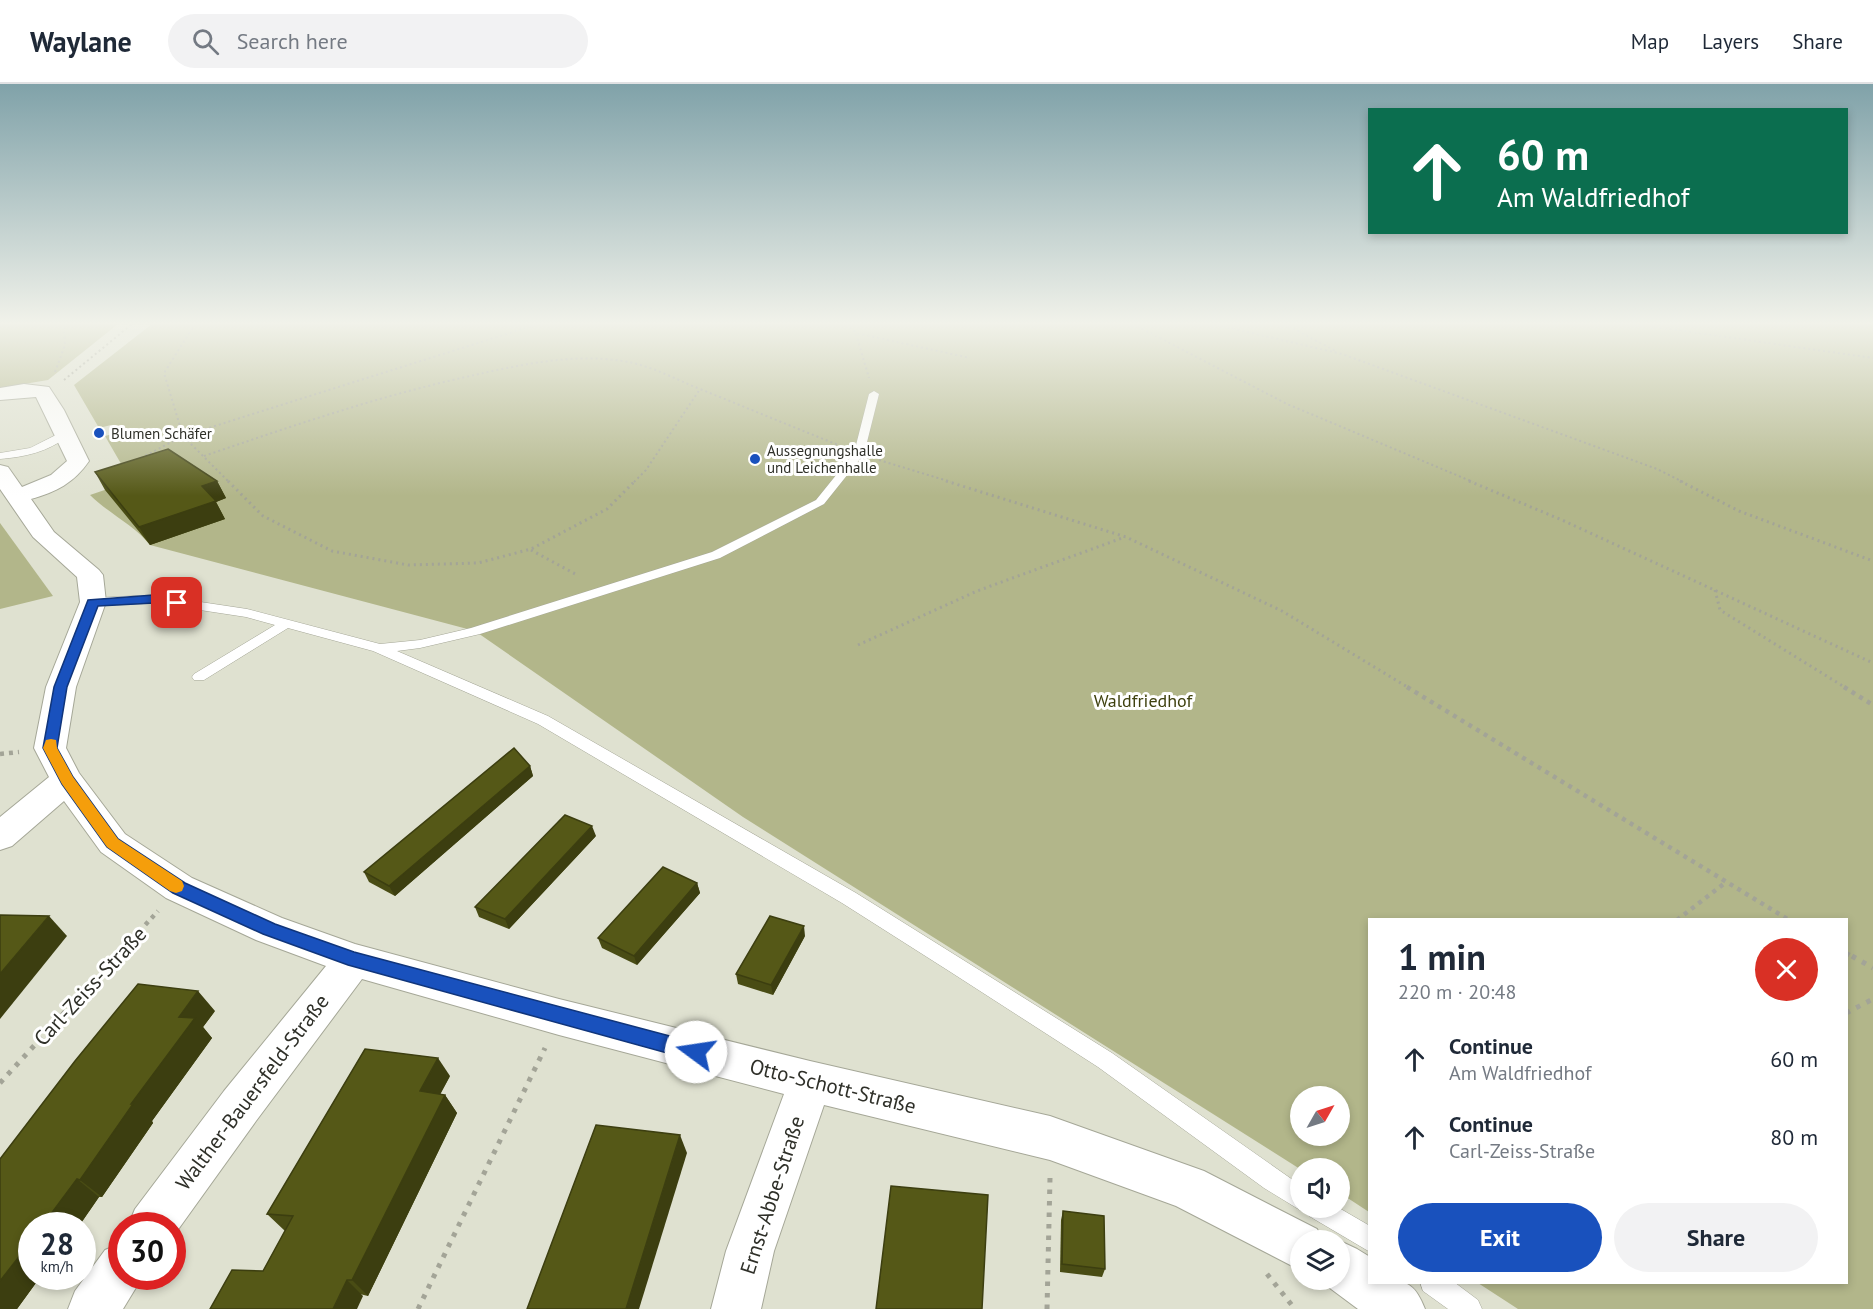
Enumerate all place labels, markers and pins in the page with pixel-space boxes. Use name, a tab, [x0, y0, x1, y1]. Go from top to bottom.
place label: Blumen Schäfer	[111, 424, 212, 443]
marker: Blumen Schäfer	[92, 426, 106, 440]
place label: Aussegnungshalle und Leichenhalle	[767, 441, 883, 477]
marker: Aussegnungshalle und Leichenhalle	[748, 452, 762, 466]
pin	[151, 577, 202, 628]

